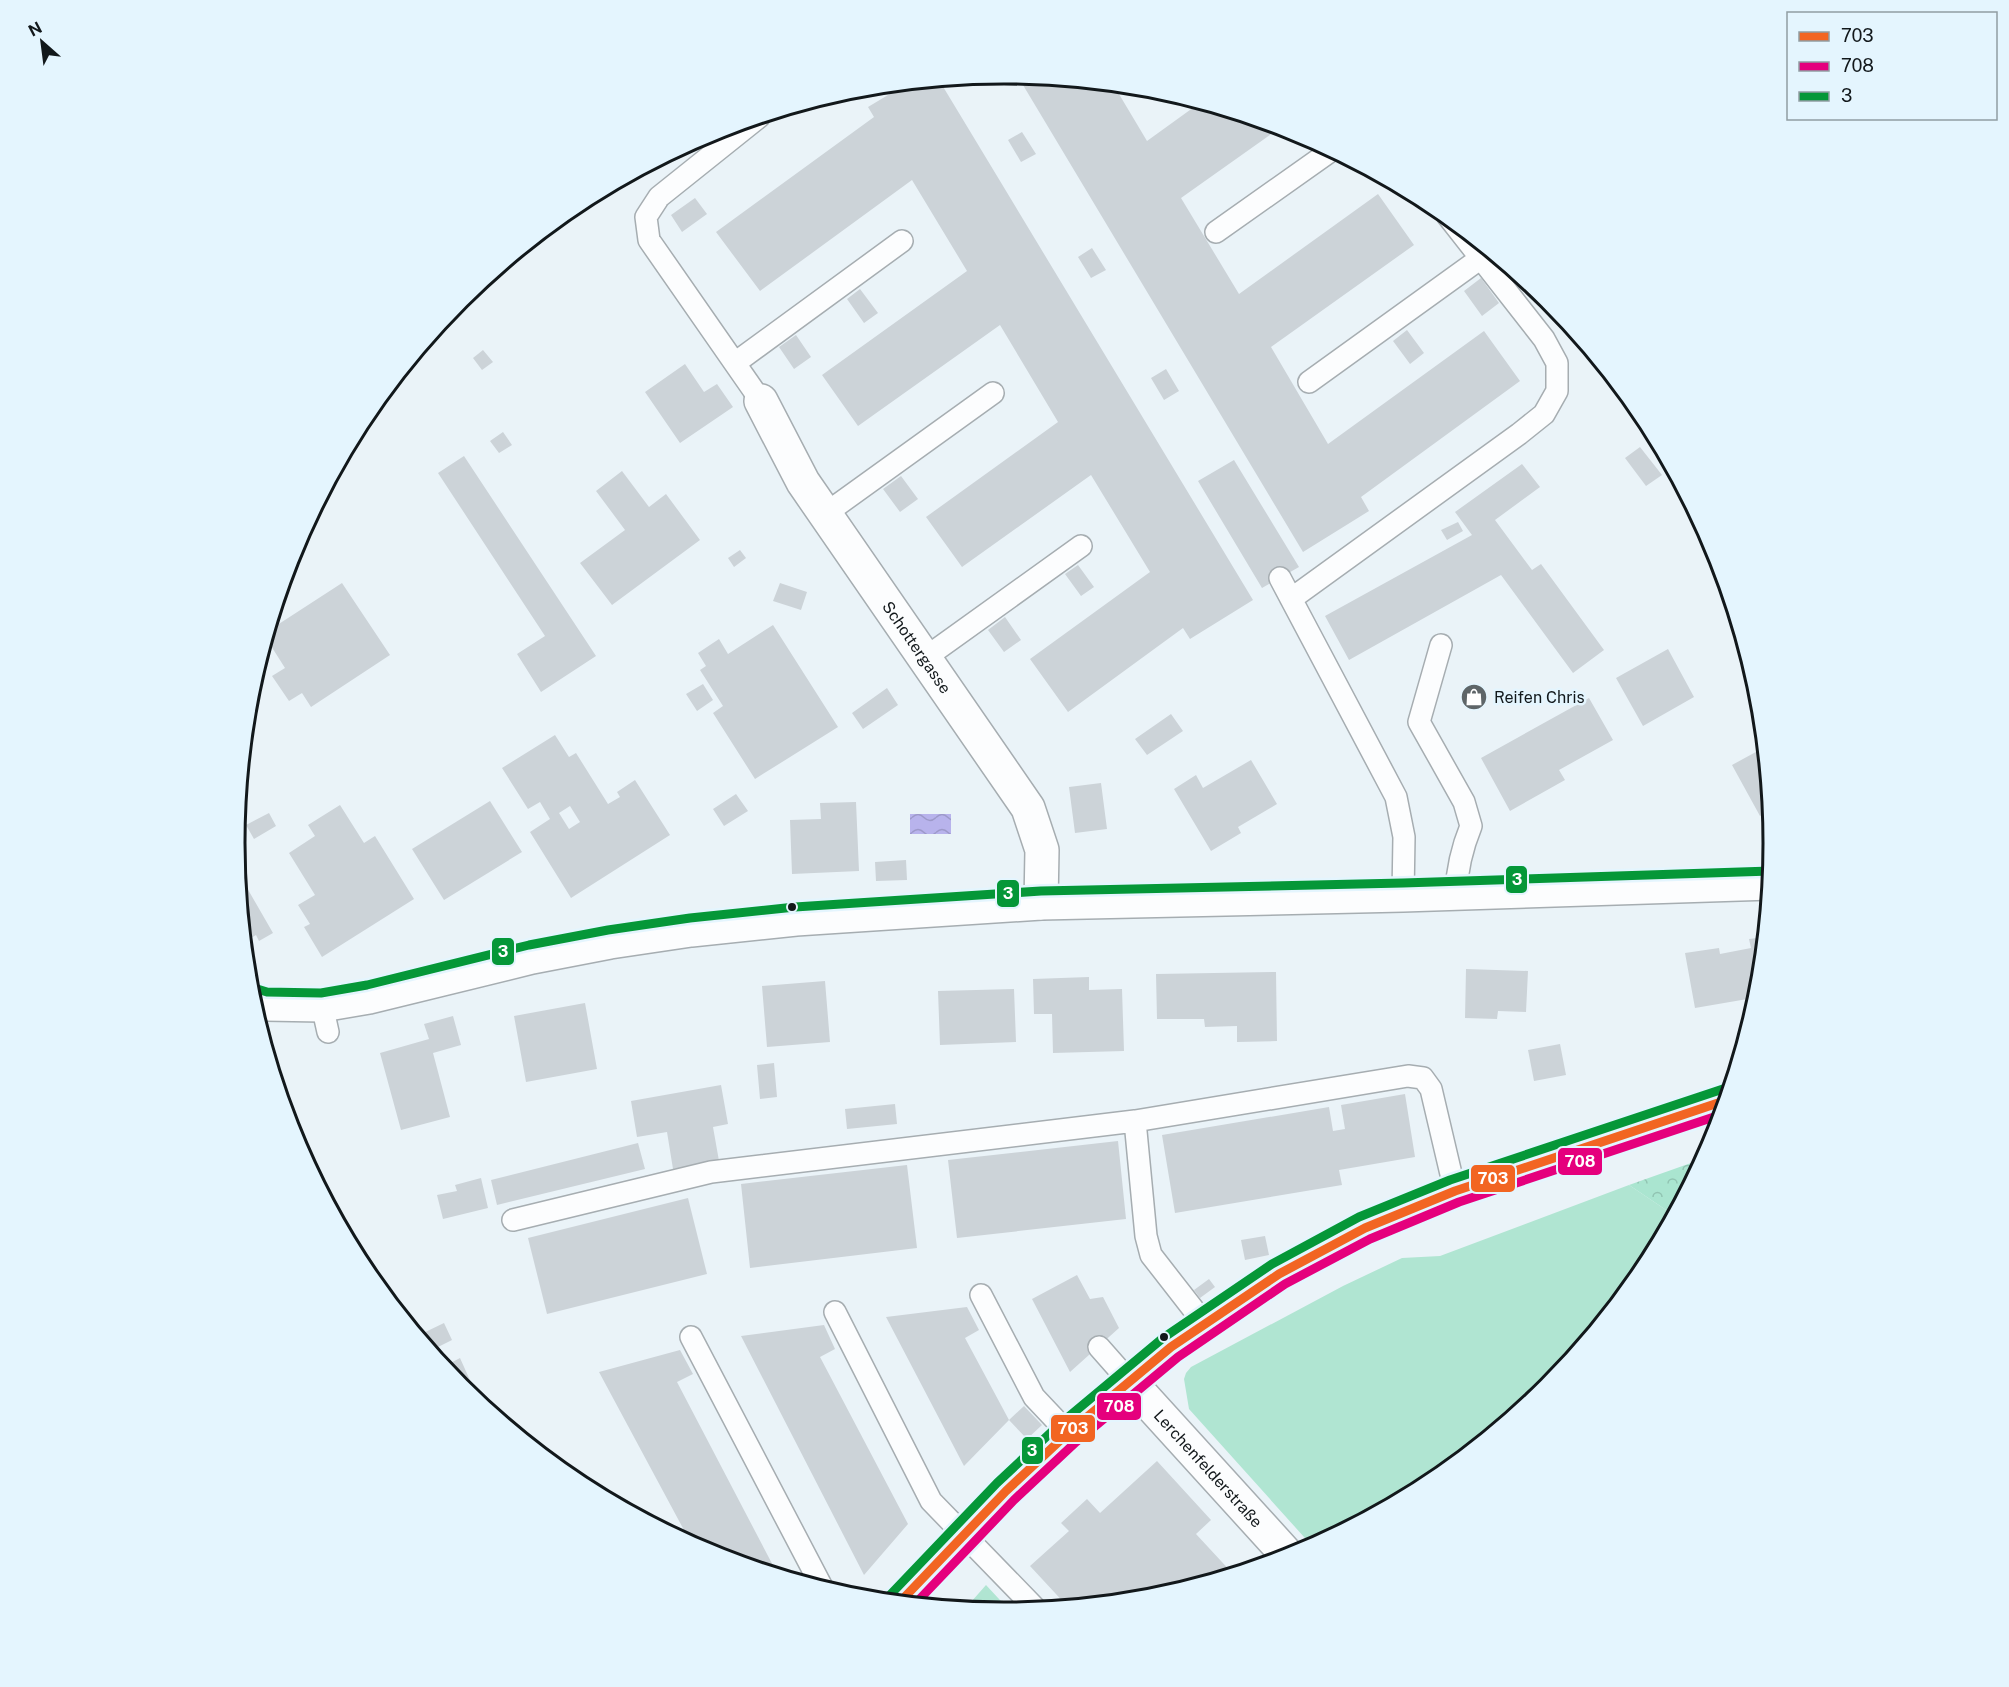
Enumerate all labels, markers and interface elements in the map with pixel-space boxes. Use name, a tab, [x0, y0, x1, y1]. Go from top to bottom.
north arrow	[12, 12, 72, 72]
legend	[1787, 12, 1997, 120]
text: N	[25, 18, 45, 41]
text: 703	[1841, 25, 1874, 46]
text: 708	[1841, 55, 1874, 76]
text: 3	[1841, 85, 1852, 106]
street label: Schottergasse	[879, 598, 955, 697]
shop icon: Reifen Chris	[1459, 682, 1489, 712]
place label: Reifen Chris	[1494, 688, 1585, 707]
line badge: 3	[1505, 865, 1528, 894]
text: 3	[1512, 870, 1522, 889]
line badge: 3	[996, 879, 1020, 908]
text: 3	[1003, 884, 1013, 903]
unlabelled marker	[786, 901, 798, 913]
line badge: 3	[491, 937, 515, 966]
text: 3	[498, 942, 508, 961]
line badge: 708	[1557, 1147, 1603, 1176]
text: 708	[1565, 1152, 1596, 1171]
line badge: 703	[1470, 1164, 1516, 1193]
text: 703	[1478, 1169, 1508, 1188]
unlabelled marker	[1158, 1331, 1170, 1343]
line badge: 708	[1096, 1392, 1142, 1421]
text: 708	[1104, 1397, 1135, 1416]
street label: Lerchenfelderstraße	[1150, 1406, 1267, 1531]
line badge: 703	[1050, 1414, 1096, 1443]
text: 703	[1058, 1419, 1088, 1438]
line badge: 3	[1021, 1436, 1044, 1465]
text: 3	[1027, 1441, 1037, 1460]

